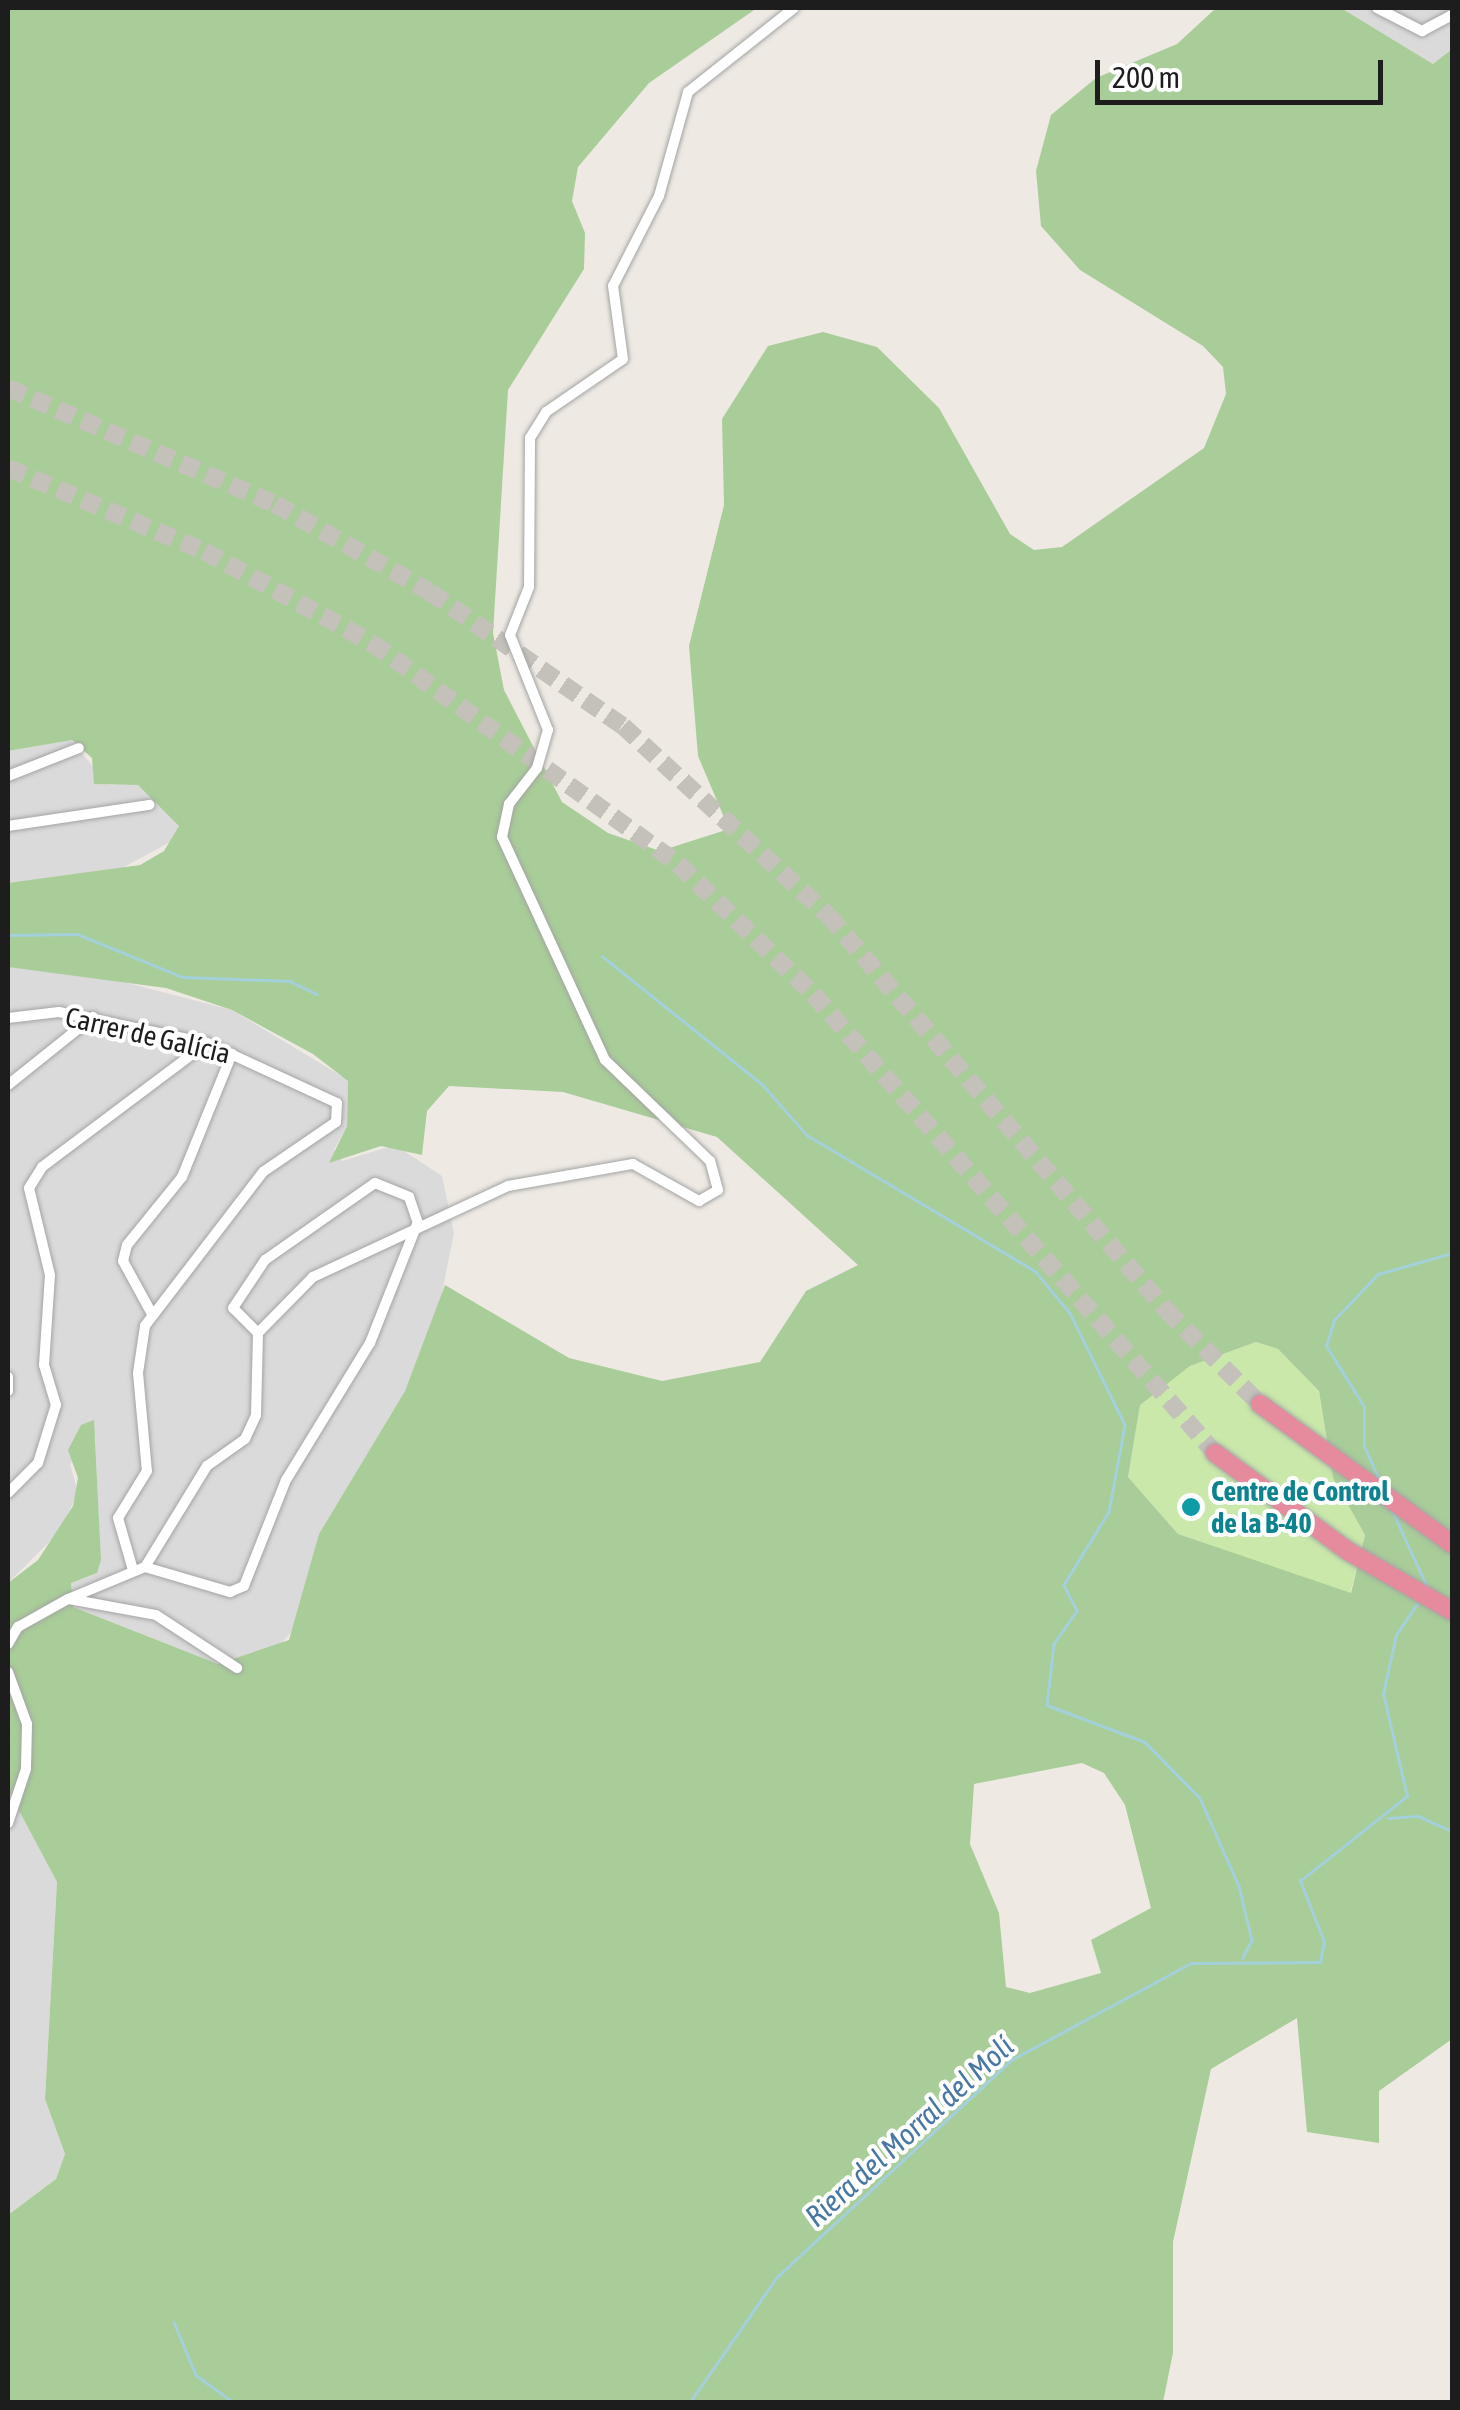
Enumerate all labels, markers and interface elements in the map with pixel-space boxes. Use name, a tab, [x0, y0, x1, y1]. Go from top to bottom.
scale bar	[1100, 40, 1388, 102]
text: 200 m	[1112, 60, 1180, 94]
street label: Carrer de Galícia	[62, 1000, 234, 1070]
place label: Centre de Control de la B-40	[1211, 1474, 1389, 1540]
marker: Centre de Control de la B-40	[1180, 1496, 1202, 1518]
water label: Riera del Morral del Molí	[798, 2028, 1020, 2234]

